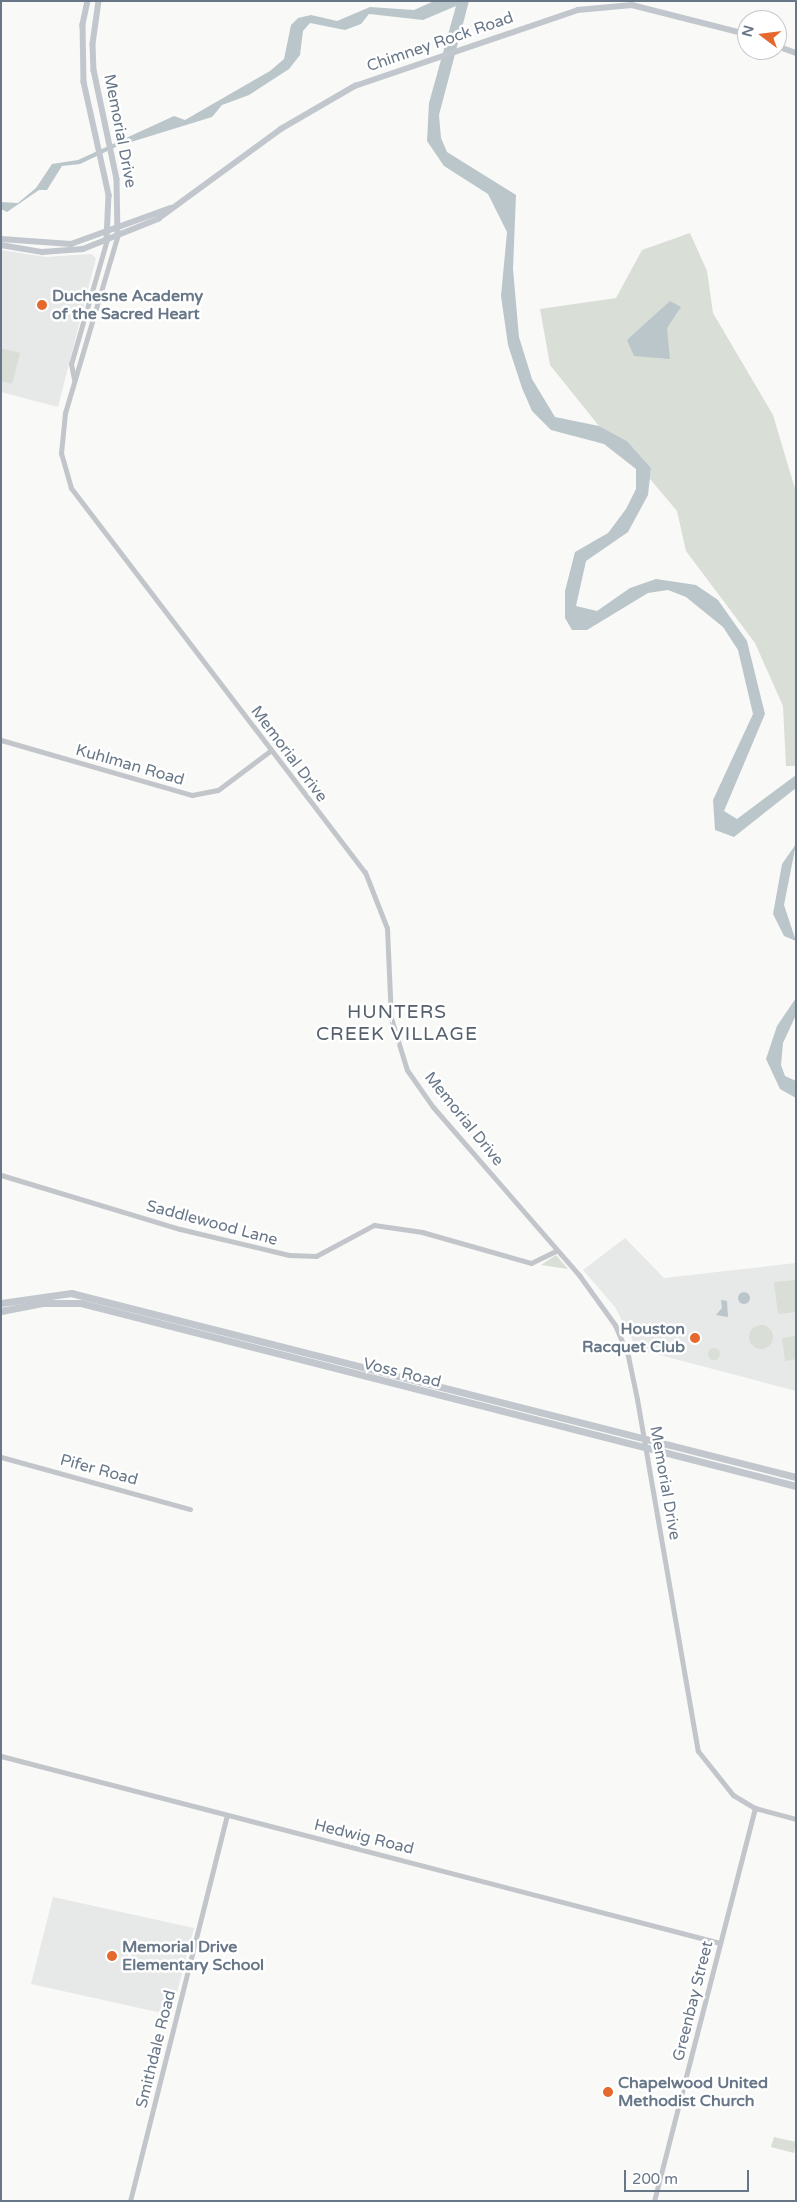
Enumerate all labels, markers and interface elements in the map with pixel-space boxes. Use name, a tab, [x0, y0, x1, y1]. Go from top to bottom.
street label: Chimney Rock Road	[364, 8, 516, 76]
north arrow	[737, 10, 787, 60]
text: N	[738, 24, 758, 39]
street label: Memorial Drive	[100, 73, 140, 189]
place label: Duchesne Academy of the Sacred Heart	[52, 286, 203, 324]
marker: Duchesne Academy of the Sacred Heart	[36, 299, 48, 311]
street label: Memorial Drive	[247, 702, 331, 806]
street label: Kuhlman Road	[74, 740, 186, 790]
district label: HUNTERS CREEK VILLAGE	[314, 1002, 480, 1046]
street label: Memorial Drive	[420, 1068, 508, 1170]
street label: Saddlewood Lane	[144, 1196, 280, 1250]
place label: Houston Racquet Club	[582, 1319, 685, 1357]
marker: Houston Racquet Club	[689, 1332, 701, 1344]
street label: Voss Road	[361, 1354, 443, 1392]
street label: Memorial Drive	[646, 1425, 684, 1541]
street label: Pifer Road	[58, 1450, 140, 1490]
street label: Hedwig Road	[312, 1815, 416, 1859]
place label: Memorial Drive Elementary School	[122, 1937, 264, 1975]
street label: Greenbay Street	[669, 1939, 717, 2063]
marker: Memorial Drive Elementary School	[106, 1950, 118, 1962]
street label: Smithdale Road	[132, 1988, 180, 2110]
place label: Chapelwood United Methodist Church	[618, 2073, 768, 2111]
marker: Chapelwood United Methodist Church	[602, 2086, 614, 2098]
scale bar	[627, 2160, 752, 2192]
text: 200 m	[632, 2170, 678, 2188]

